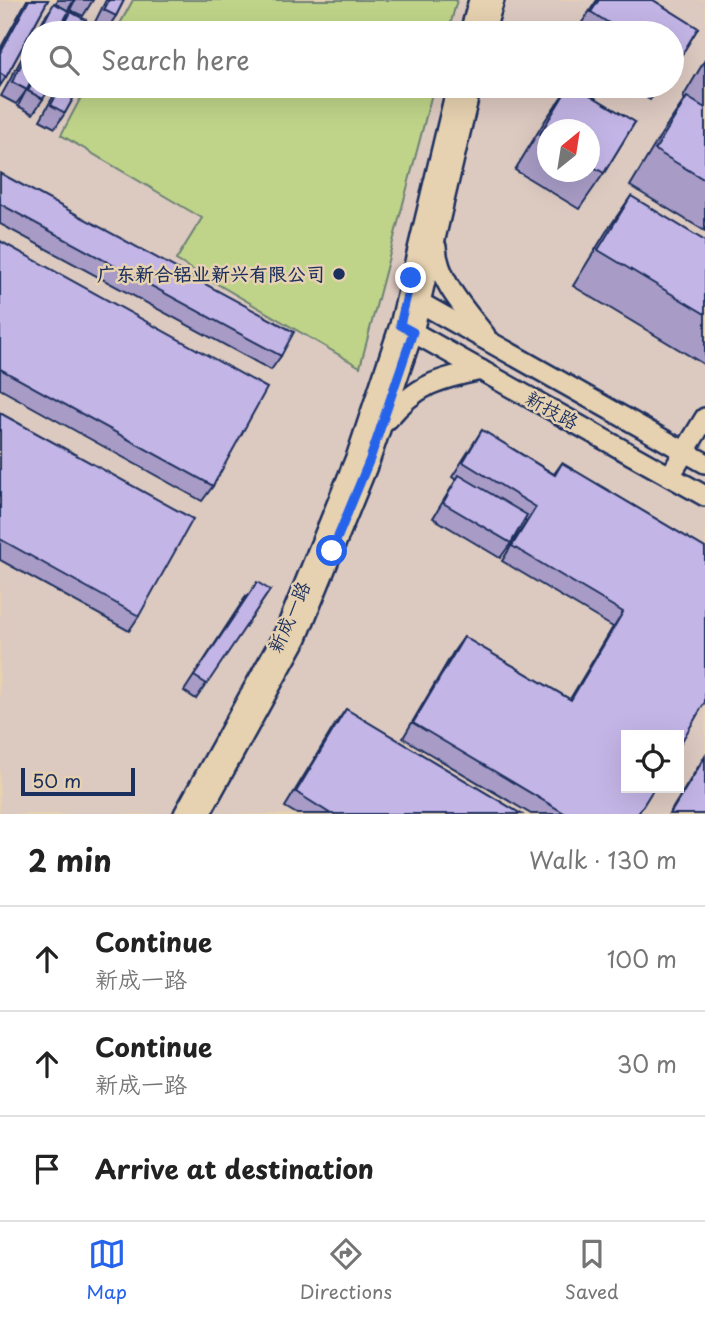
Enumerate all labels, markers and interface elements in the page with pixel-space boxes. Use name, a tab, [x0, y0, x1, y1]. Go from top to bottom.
search box	[21, 21, 684, 98]
text: Search here	[101, 40, 250, 79]
icon: search	[45, 41, 83, 79]
north arrow	[537, 119, 600, 182]
place label: 广东新合铝业新兴有限公司	[97, 259, 325, 287]
route end	[395, 262, 426, 293]
marker: 广东新合铝业新兴有限公司	[331, 266, 347, 282]
street label: 新技路	[521, 383, 584, 435]
route start	[316, 535, 347, 566]
street label: 新成一路	[260, 576, 316, 657]
map controls	[621, 730, 684, 793]
button: locate	[621, 730, 684, 793]
scale bar	[21, 765, 135, 797]
text: 50 m	[32, 766, 81, 794]
text: 2 min	[28, 837, 112, 882]
text: Walk · 130 m	[529, 842, 677, 877]
text: Continue	[95, 922, 212, 961]
icon: ahead	[28, 940, 66, 978]
text: 100 m	[607, 941, 677, 976]
text: 新成一路	[95, 961, 187, 996]
text: Continue	[95, 1027, 212, 1066]
icon: ahead	[28, 1045, 66, 1083]
text: 30 m	[616, 1046, 677, 1081]
text: 新成一路	[95, 1066, 187, 1101]
text: Arrive at destination	[95, 1149, 374, 1188]
icon: arrive	[28, 1150, 66, 1188]
tab: Map	[86, 1235, 127, 1305]
tab: Directions	[300, 1235, 392, 1305]
tab: Saved	[565, 1235, 619, 1305]

